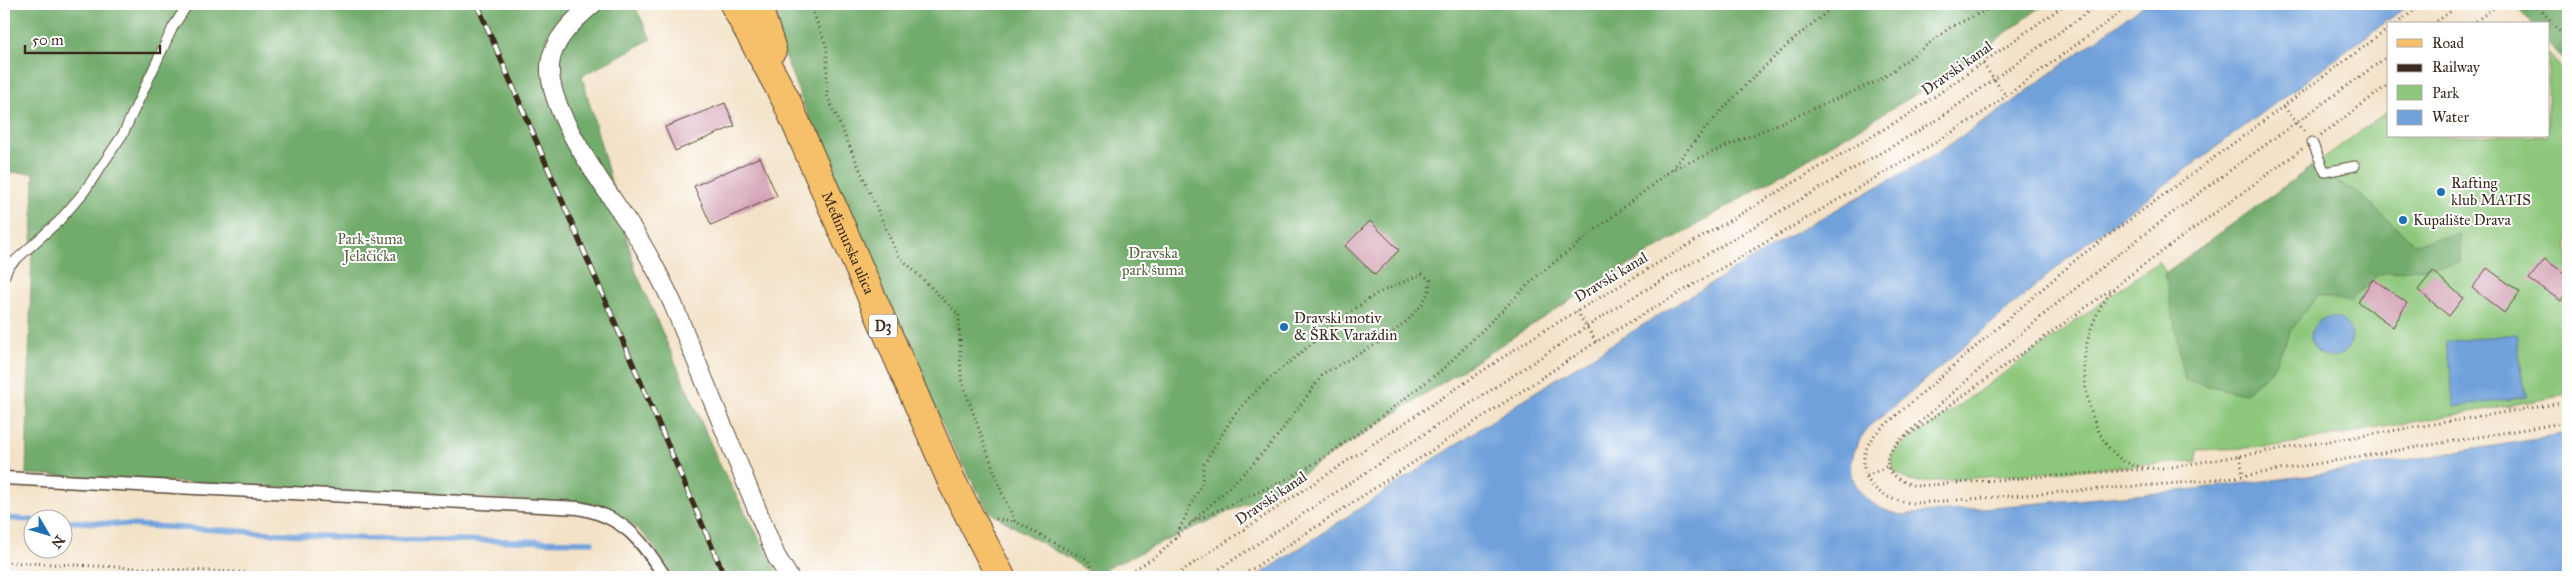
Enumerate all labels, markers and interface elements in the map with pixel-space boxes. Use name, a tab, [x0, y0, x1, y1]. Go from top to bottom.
scale bar	[25, 22, 160, 54]
legend	[2387, 22, 2550, 138]
text: 50 m	[32, 31, 64, 49]
text: Road	[2432, 34, 2464, 52]
street label: Dravski kanal	[1918, 36, 1997, 99]
text: Railway	[2432, 58, 2481, 76]
text: Park	[2432, 84, 2459, 102]
text: Water	[2432, 108, 2469, 126]
place label: Rafting klub MATIS	[2451, 174, 2531, 209]
marker: Rafting klub MATIS	[2435, 186, 2447, 198]
street label: Međimurska ulica	[818, 189, 879, 298]
place label: Kupalište Drava	[2413, 211, 2511, 229]
marker: Kupalište Drava	[2397, 214, 2409, 226]
park label: Park-šuma Jelačićka	[337, 230, 404, 266]
park label: Dravska park šuma	[1121, 244, 1185, 279]
street label: Dravski kanal	[1571, 248, 1652, 306]
place label: Dravski motiv & ŠRK Varaždin	[1294, 309, 1397, 344]
road number: D3	[869, 314, 897, 338]
marker: Dravski motiv & ŠRK Varaždin	[1278, 321, 1290, 333]
street label: Dravski kanal	[1232, 467, 1311, 529]
north arrow	[22, 508, 72, 558]
text: N	[47, 532, 68, 552]

